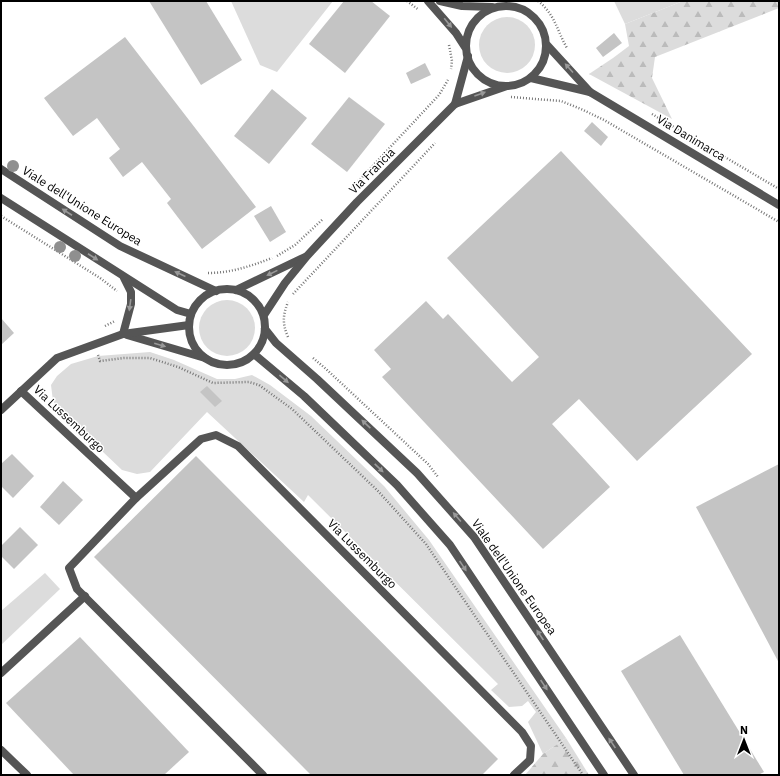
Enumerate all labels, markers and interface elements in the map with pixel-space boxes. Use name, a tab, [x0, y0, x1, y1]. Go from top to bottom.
one-way arrow	[444, 18, 452, 28]
one-way arrow	[564, 63, 573, 73]
one-way arrow	[475, 91, 487, 97]
street label: Via Danimarca	[654, 111, 729, 164]
street label: Via Francia	[345, 144, 398, 197]
street label: Viale dell'Unione Europea	[20, 163, 145, 249]
one-way arrow	[61, 208, 72, 216]
one-way arrow	[87, 253, 99, 260]
one-way arrow	[266, 270, 278, 276]
one-way arrow	[175, 271, 186, 277]
one-way arrow	[127, 299, 133, 311]
one-way arrow	[154, 342, 167, 348]
one-way arrow	[278, 374, 289, 383]
street label: Via Lussemburgo	[31, 382, 108, 456]
one-way arrow	[361, 420, 371, 429]
one-way arrow	[374, 463, 384, 472]
one-way arrow	[452, 512, 461, 522]
street label: Via Lussemburgo	[325, 516, 400, 592]
street label: Viale dell'Unione Europea	[469, 516, 560, 638]
one-way arrow	[460, 560, 467, 572]
one-way arrow	[536, 629, 543, 640]
one-way arrow	[540, 680, 548, 691]
north arrow	[724, 720, 764, 760]
text: N	[740, 723, 748, 737]
one-way arrow	[608, 737, 616, 748]

